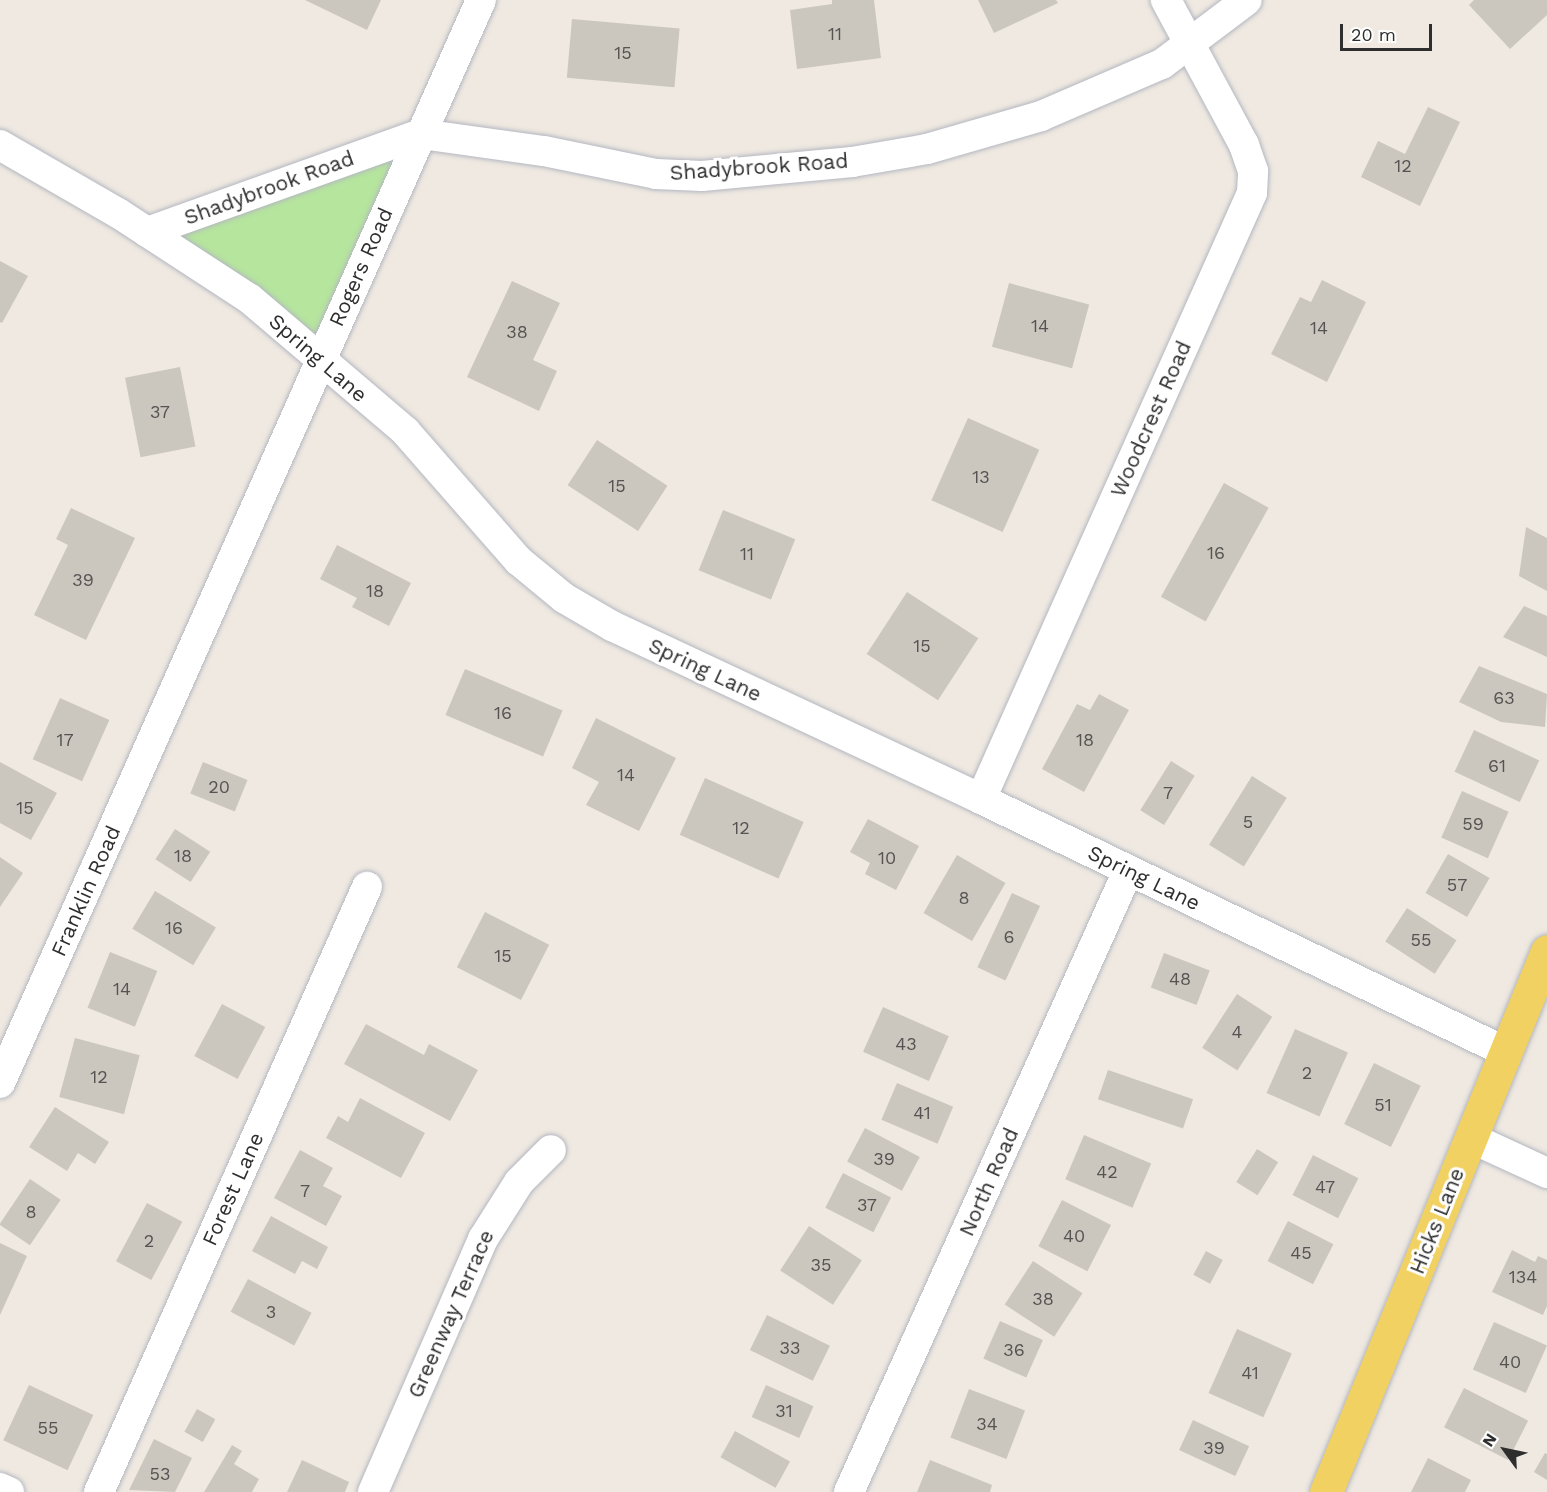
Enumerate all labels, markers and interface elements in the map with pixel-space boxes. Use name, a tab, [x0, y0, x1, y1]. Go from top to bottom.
scale bar	[1343, 12, 1434, 50]
house number: 11	[828, 23, 842, 45]
text: 20 m	[1351, 24, 1396, 45]
house number: 15	[614, 42, 632, 64]
street label: Shadybrook Road	[180, 146, 358, 230]
street label: Shadybrook Road	[669, 148, 849, 186]
house number: 12	[1394, 155, 1412, 177]
street label: Rogers Road	[324, 204, 398, 330]
street label: Spring Lane	[264, 309, 372, 407]
house number: 14	[1031, 315, 1049, 337]
house number: 14	[1310, 317, 1328, 339]
house number: 38	[506, 321, 528, 343]
street label: Woodcrest Road	[1105, 337, 1197, 501]
house number: 37	[150, 401, 170, 423]
house number: 13	[972, 466, 990, 488]
house number: 15	[608, 475, 626, 497]
house number: 16	[1207, 542, 1225, 564]
house number: 11	[740, 543, 754, 565]
house number: 39	[72, 569, 94, 591]
house number: 18	[366, 580, 384, 602]
street label: Spring Lane	[645, 633, 765, 707]
house number: 15	[913, 635, 931, 657]
house number: 63	[1493, 687, 1515, 709]
house number: 16	[494, 702, 512, 724]
house number: 17	[56, 729, 74, 751]
house number: 18	[1076, 729, 1094, 751]
house number: 61	[1488, 755, 1506, 777]
house number: 14	[617, 764, 635, 786]
house number: 20	[208, 776, 230, 798]
house number: 7	[1163, 782, 1173, 804]
house number: 15	[16, 797, 34, 819]
house number: 5	[1243, 811, 1253, 833]
house number: 59	[1462, 813, 1484, 835]
house number: 12	[732, 817, 750, 839]
street label: Franklin Road	[46, 822, 126, 960]
street label: Spring Lane	[1084, 840, 1204, 916]
house number: 18	[174, 845, 192, 867]
house number: 10	[878, 847, 896, 869]
house number: 57	[1447, 874, 1467, 896]
house number: 8	[958, 887, 970, 909]
house number: 16	[165, 917, 183, 939]
house number: 6	[1004, 926, 1014, 948]
house number: 55	[1411, 929, 1431, 951]
house number: 15	[494, 945, 512, 967]
house number: 48	[1169, 968, 1191, 990]
house number: 14	[113, 978, 131, 1000]
house number: 4	[1232, 1021, 1242, 1043]
house number: 43	[895, 1033, 917, 1055]
house number: 2	[1302, 1062, 1312, 1084]
house number: 12	[90, 1066, 108, 1088]
house number: 51	[1374, 1094, 1392, 1116]
house number: 41	[913, 1102, 931, 1124]
street label: North Road	[954, 1124, 1024, 1240]
street label: Forest Lane	[197, 1129, 269, 1249]
house number: 39	[873, 1148, 895, 1170]
house number: 42	[1096, 1161, 1118, 1183]
street label: Hicks Lane	[1404, 1164, 1470, 1278]
house number: 47	[1315, 1176, 1335, 1198]
house number: 7	[300, 1180, 310, 1202]
house number: 37	[857, 1194, 877, 1216]
house number: 8	[25, 1201, 37, 1223]
house number: 40	[1063, 1225, 1085, 1247]
street label: Greenway Terrace	[402, 1226, 500, 1402]
house number: 2	[144, 1230, 154, 1252]
house number: 45	[1290, 1242, 1312, 1264]
house number: 35	[811, 1254, 831, 1276]
house number: 134	[1509, 1266, 1537, 1288]
house number: 38	[1032, 1288, 1054, 1310]
house number: 3	[266, 1301, 276, 1323]
house number: 33	[780, 1337, 800, 1359]
house number: 36	[1003, 1339, 1025, 1361]
house number: 40	[1499, 1351, 1521, 1373]
house number: 41	[1241, 1362, 1259, 1384]
house number: 31	[775, 1400, 793, 1422]
house number: 34	[976, 1413, 998, 1435]
house number: 55	[38, 1417, 58, 1439]
north arrow	[1475, 1420, 1535, 1480]
text: N	[1478, 1430, 1501, 1450]
house number: 39	[1203, 1437, 1225, 1459]
house number: 53	[150, 1463, 170, 1485]

